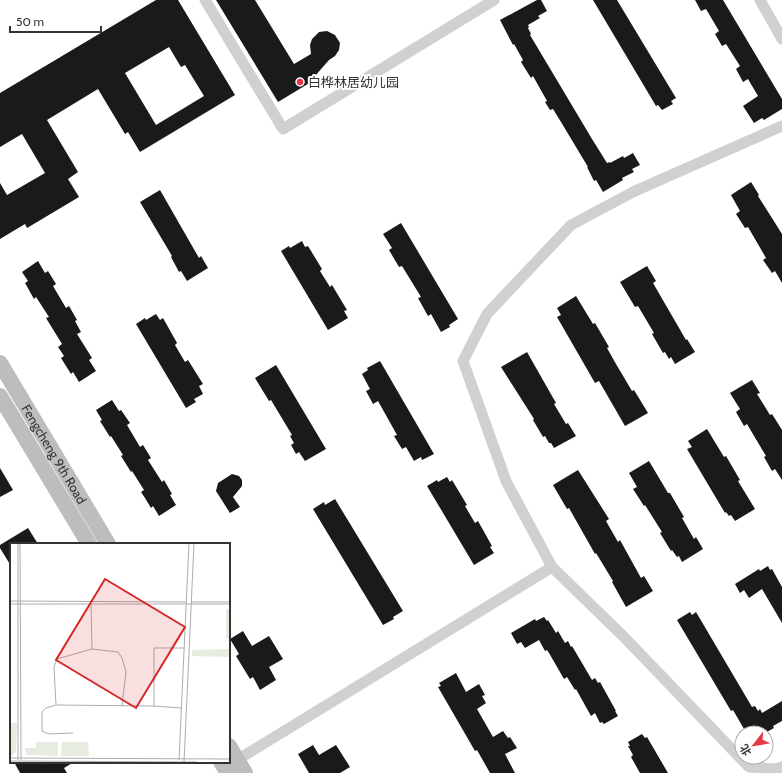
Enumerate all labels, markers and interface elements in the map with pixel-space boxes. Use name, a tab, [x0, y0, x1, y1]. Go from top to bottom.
scale bar	[10, 8, 101, 34]
text: 50 m	[16, 14, 44, 29]
place label: 白桦林居幼儿园	[308, 74, 399, 90]
marker: 白桦林居幼儿园	[295, 77, 305, 87]
street label: Fengcheng 9th Road	[19, 401, 90, 507]
inset map	[10, 543, 230, 763]
north arrow	[734, 725, 774, 765]
text: 北	[737, 742, 754, 758]

